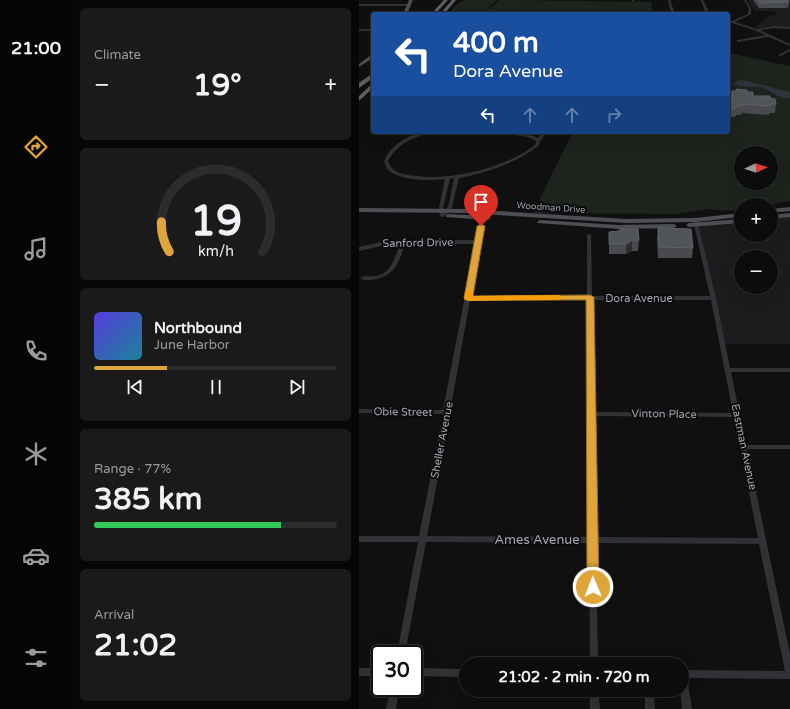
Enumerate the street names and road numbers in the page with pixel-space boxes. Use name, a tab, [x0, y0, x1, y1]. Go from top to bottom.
street label: Woodman Drive	[516, 200, 586, 216]
street label: Sanford Drive	[382, 236, 454, 250]
street label: Dora Avenue	[605, 292, 673, 305]
street label: Sheller Avenue	[428, 401, 456, 479]
street label: Eastman Avenue	[729, 403, 759, 491]
street label: Obie Street	[373, 405, 433, 419]
street label: Vinton Place	[631, 407, 697, 421]
street label: Ames Avenue	[494, 532, 580, 548]

